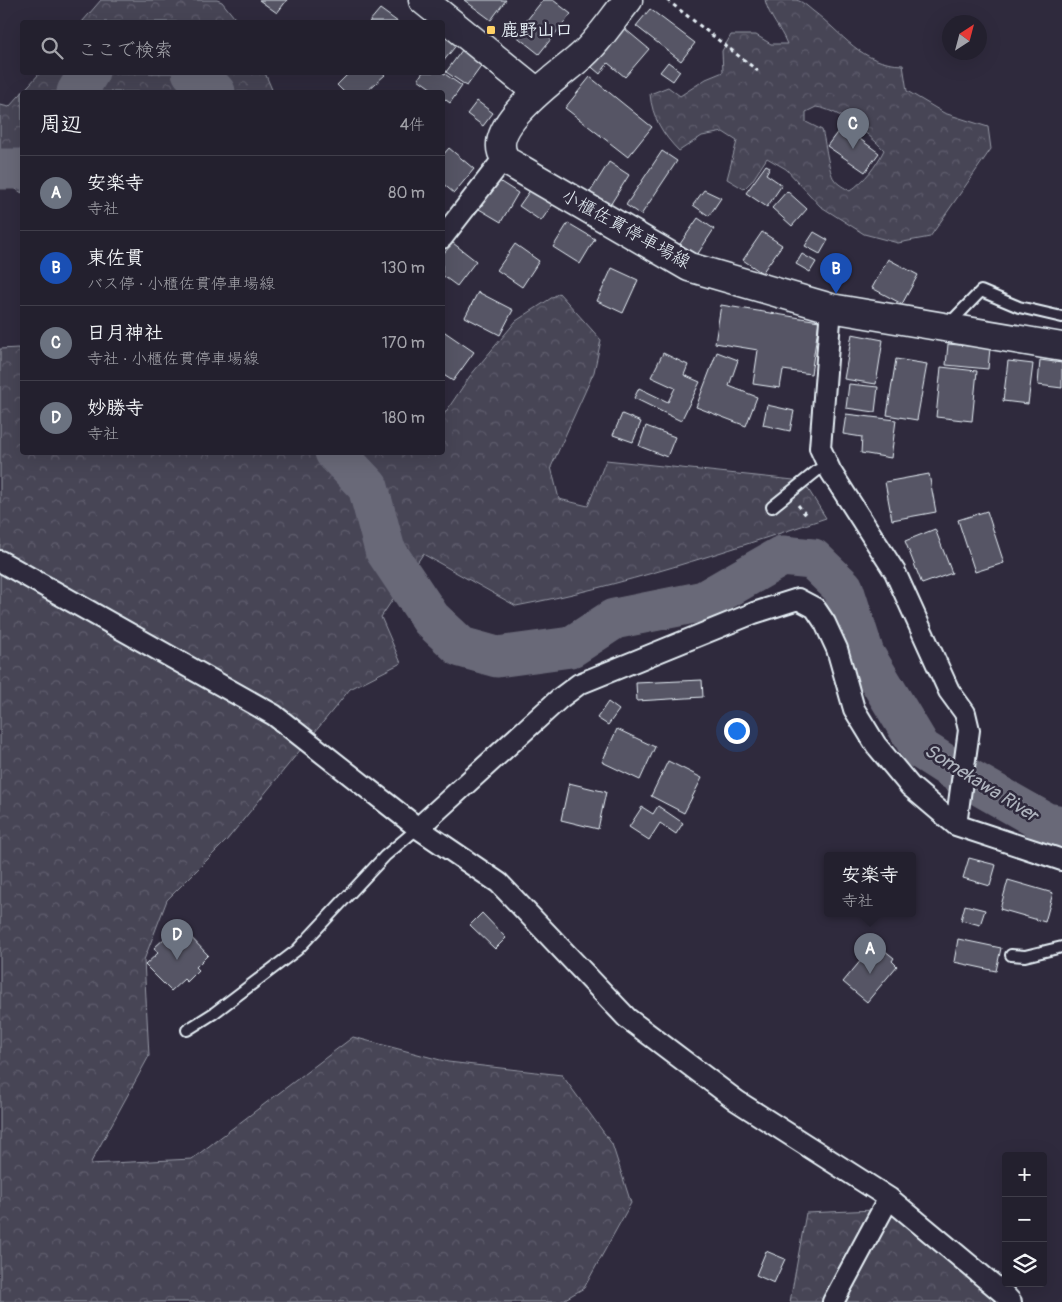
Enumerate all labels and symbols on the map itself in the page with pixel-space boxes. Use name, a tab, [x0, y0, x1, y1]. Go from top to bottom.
north arrow	[942, 15, 987, 60]
place label: 鹿野山口	[501, 19, 573, 42]
marker: 鹿野山口	[485, 24, 497, 36]
pin: C	[837, 108, 869, 149]
street label: 小櫃佐貫停車場線	[557, 184, 695, 274]
pin: B	[820, 253, 852, 294]
your location	[724, 718, 750, 744]
water label: Somekawa River	[920, 739, 1044, 829]
pin: D	[161, 919, 193, 960]
pin: A	[854, 933, 886, 974]

